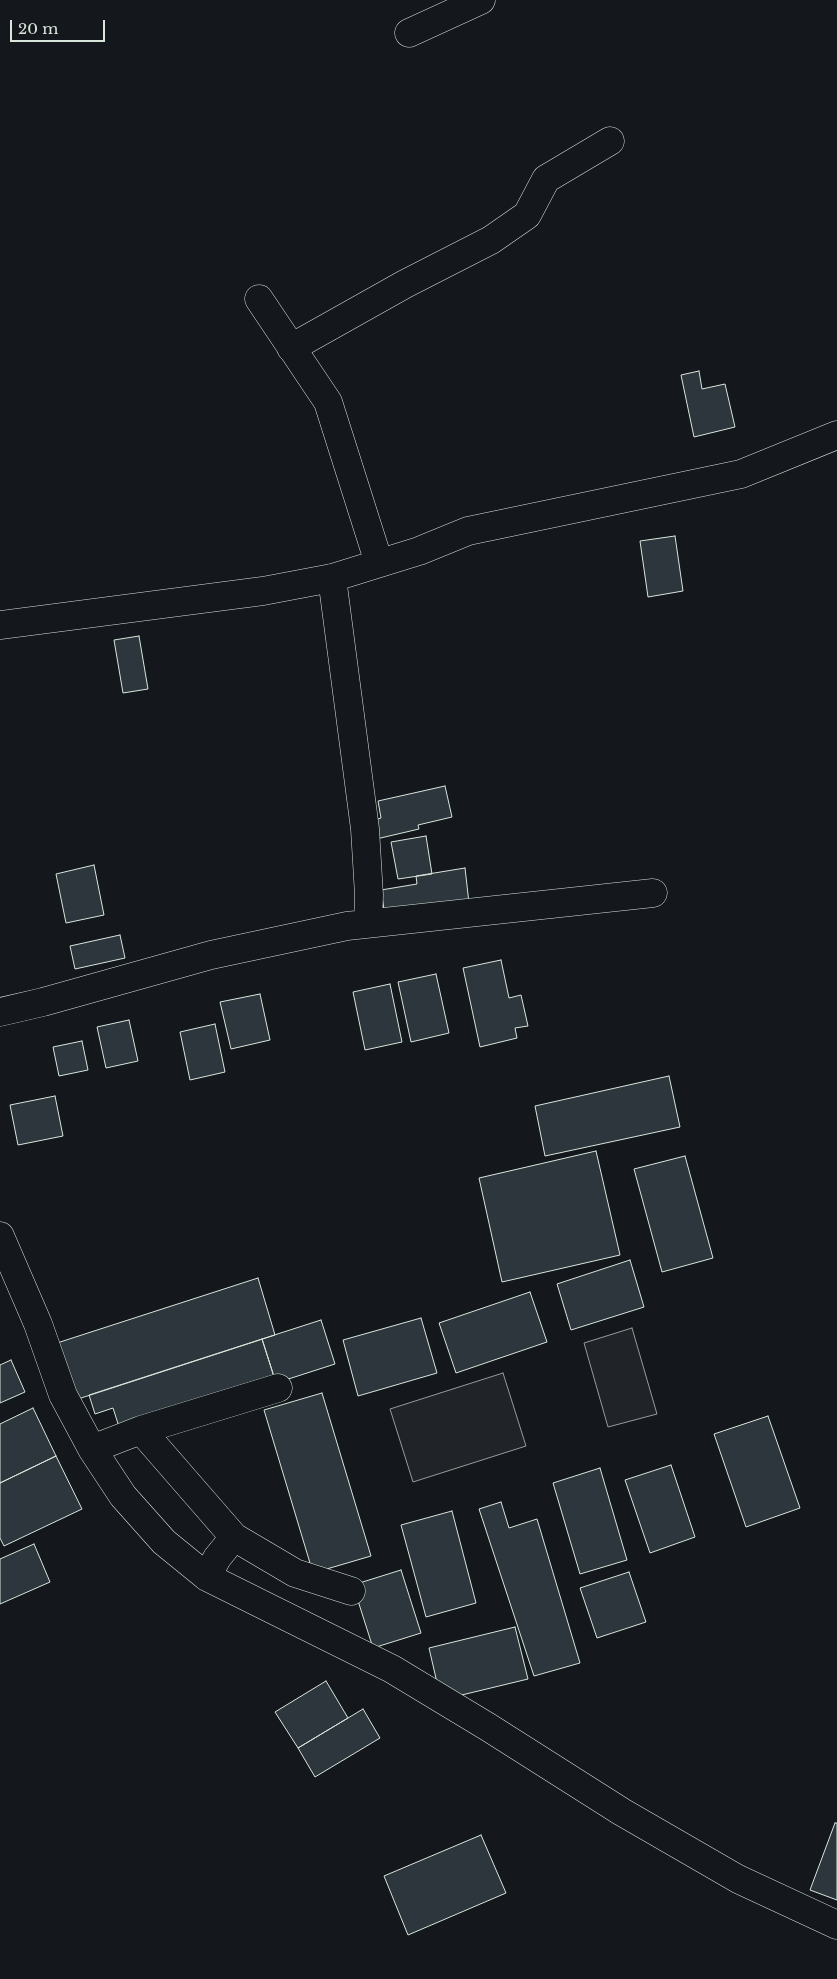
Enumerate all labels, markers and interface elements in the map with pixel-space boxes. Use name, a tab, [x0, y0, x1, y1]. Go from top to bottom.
scale bar	[12, 10, 108, 42]
text: 20 m	[18, 19, 58, 38]

